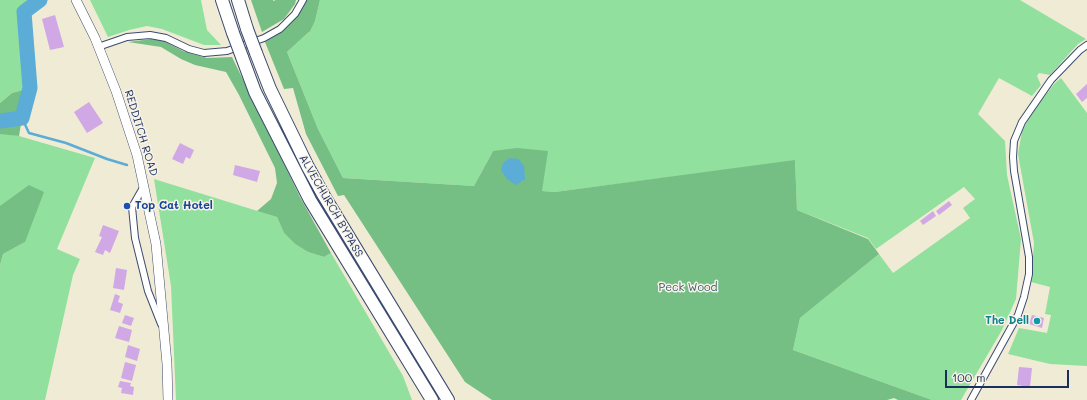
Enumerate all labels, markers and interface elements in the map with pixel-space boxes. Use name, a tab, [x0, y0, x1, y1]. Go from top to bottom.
street label: REDDITCH ROAD	[122, 88, 160, 178]
street label: ALVECHURCH BYPASS	[296, 152, 366, 260]
place label: Top Cat Hotel	[135, 199, 213, 213]
marker: Top Cat Hotel	[122, 201, 132, 211]
park label: Peck Wood	[658, 281, 718, 295]
place label: The Dell	[985, 314, 1029, 328]
marker: The Dell	[1032, 316, 1042, 326]
scale bar	[947, 362, 1071, 388]
text: 100 m	[952, 369, 986, 385]

